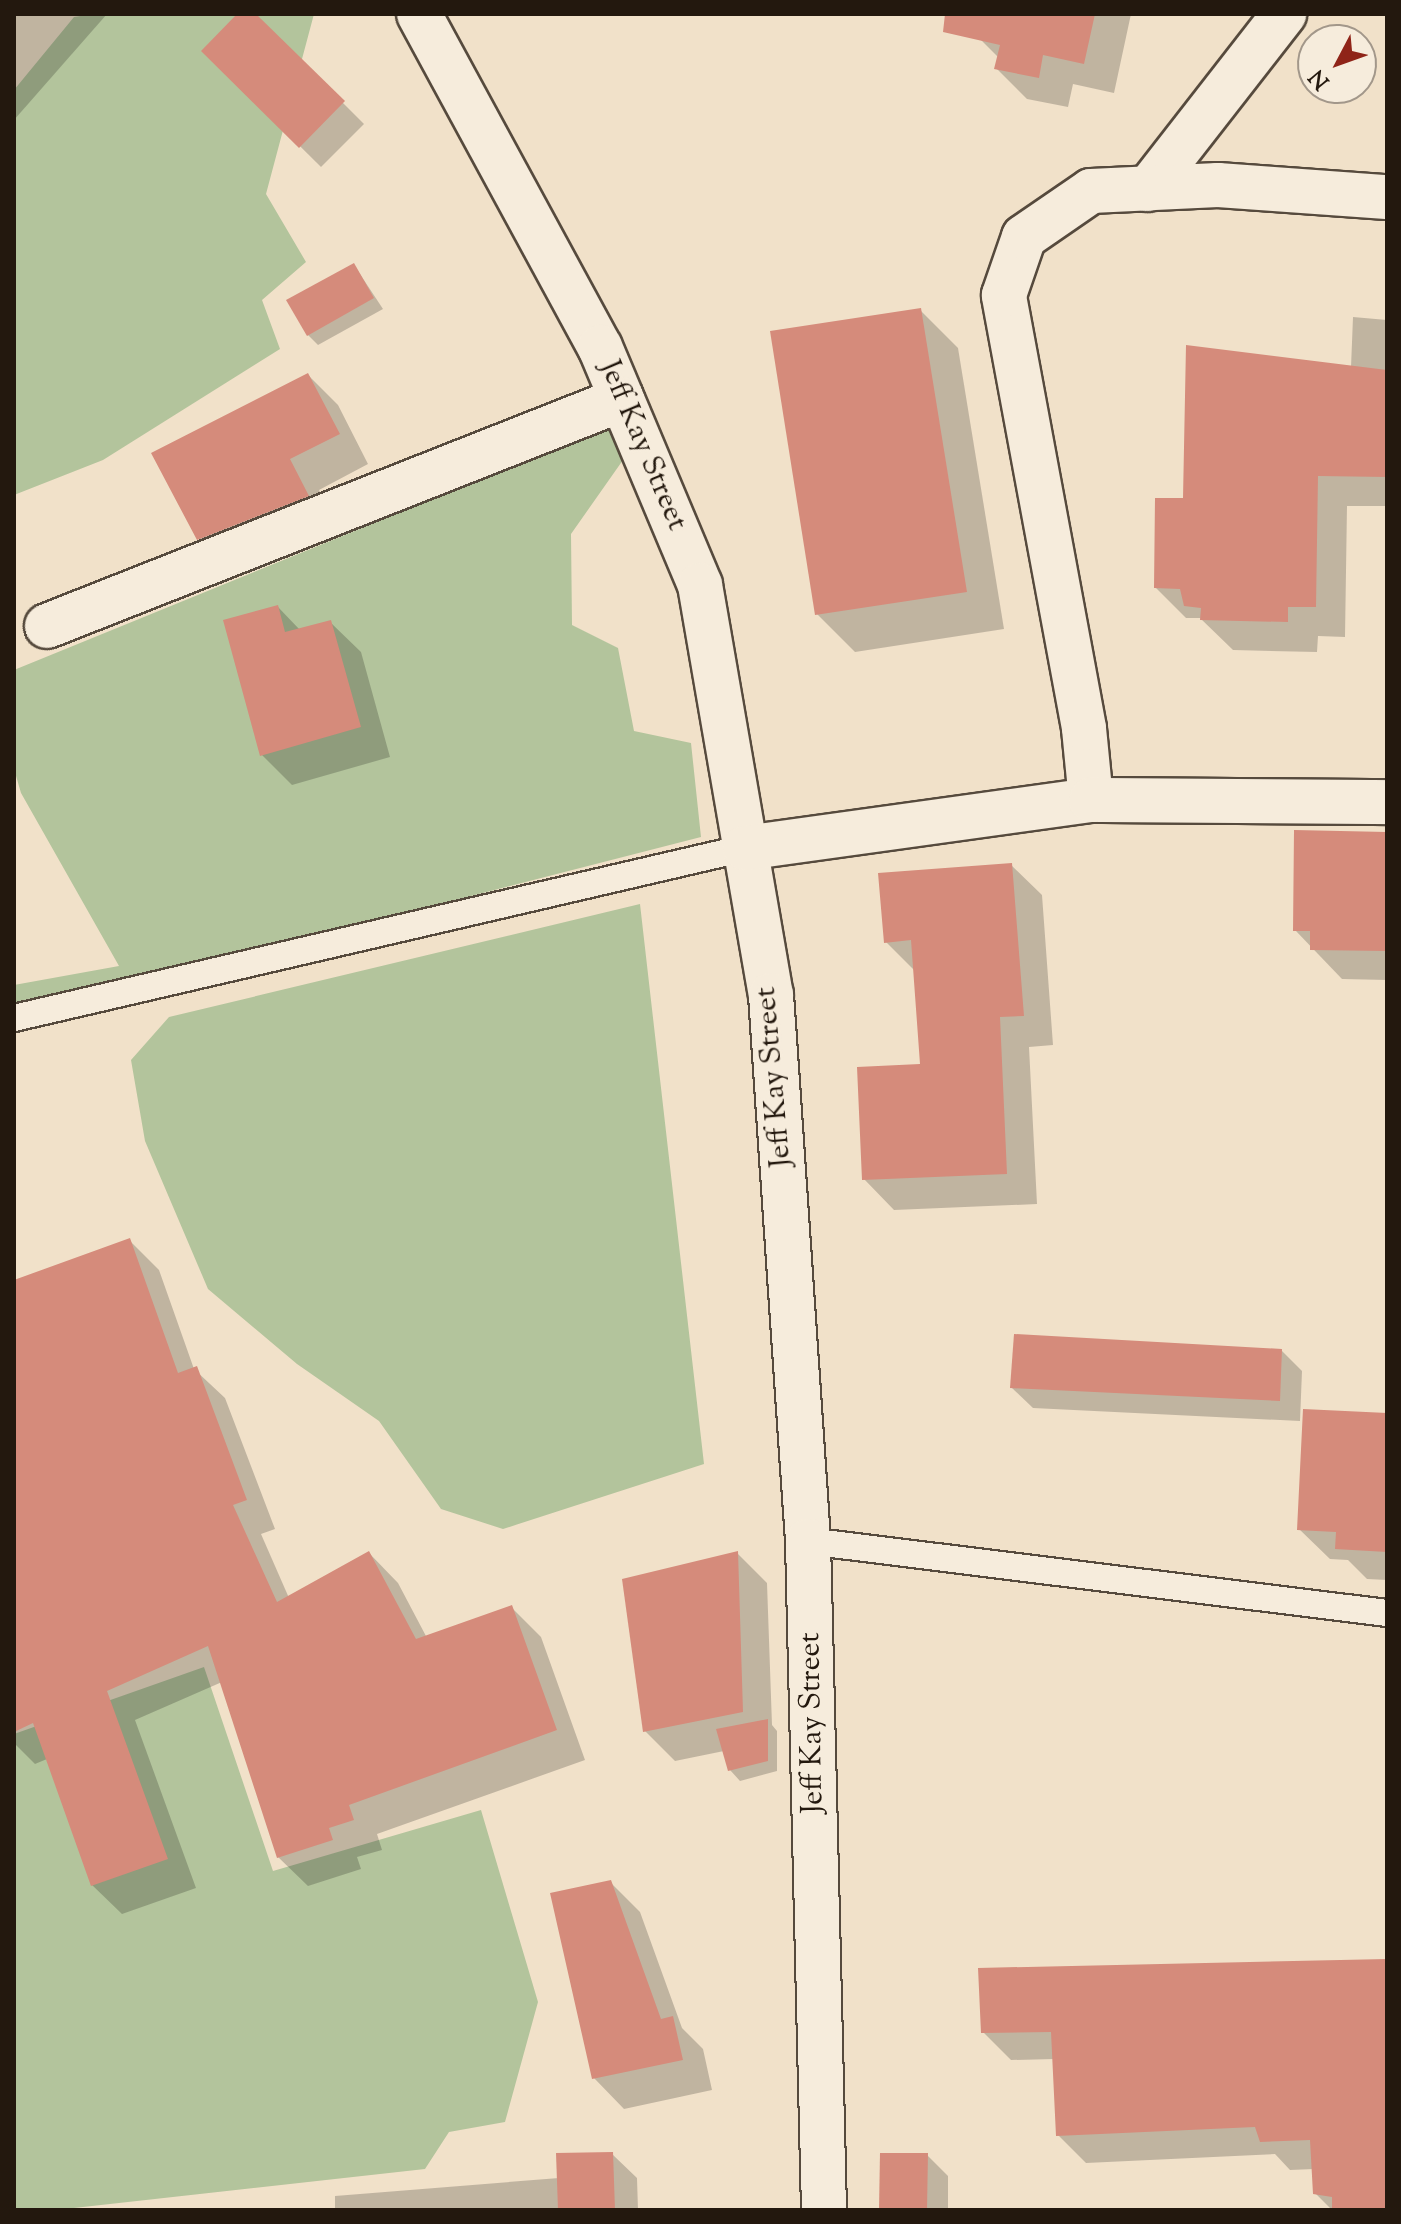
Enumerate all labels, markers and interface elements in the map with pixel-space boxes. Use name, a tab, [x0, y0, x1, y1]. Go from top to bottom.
north arrow	[1297, 24, 1377, 104]
text: N	[1303, 61, 1338, 96]
street label: Jeff Kay Street	[590, 356, 694, 536]
street label: Jeff Kay Street	[749, 985, 801, 1169]
street label: Jeff Kay Street	[793, 1632, 833, 1814]

